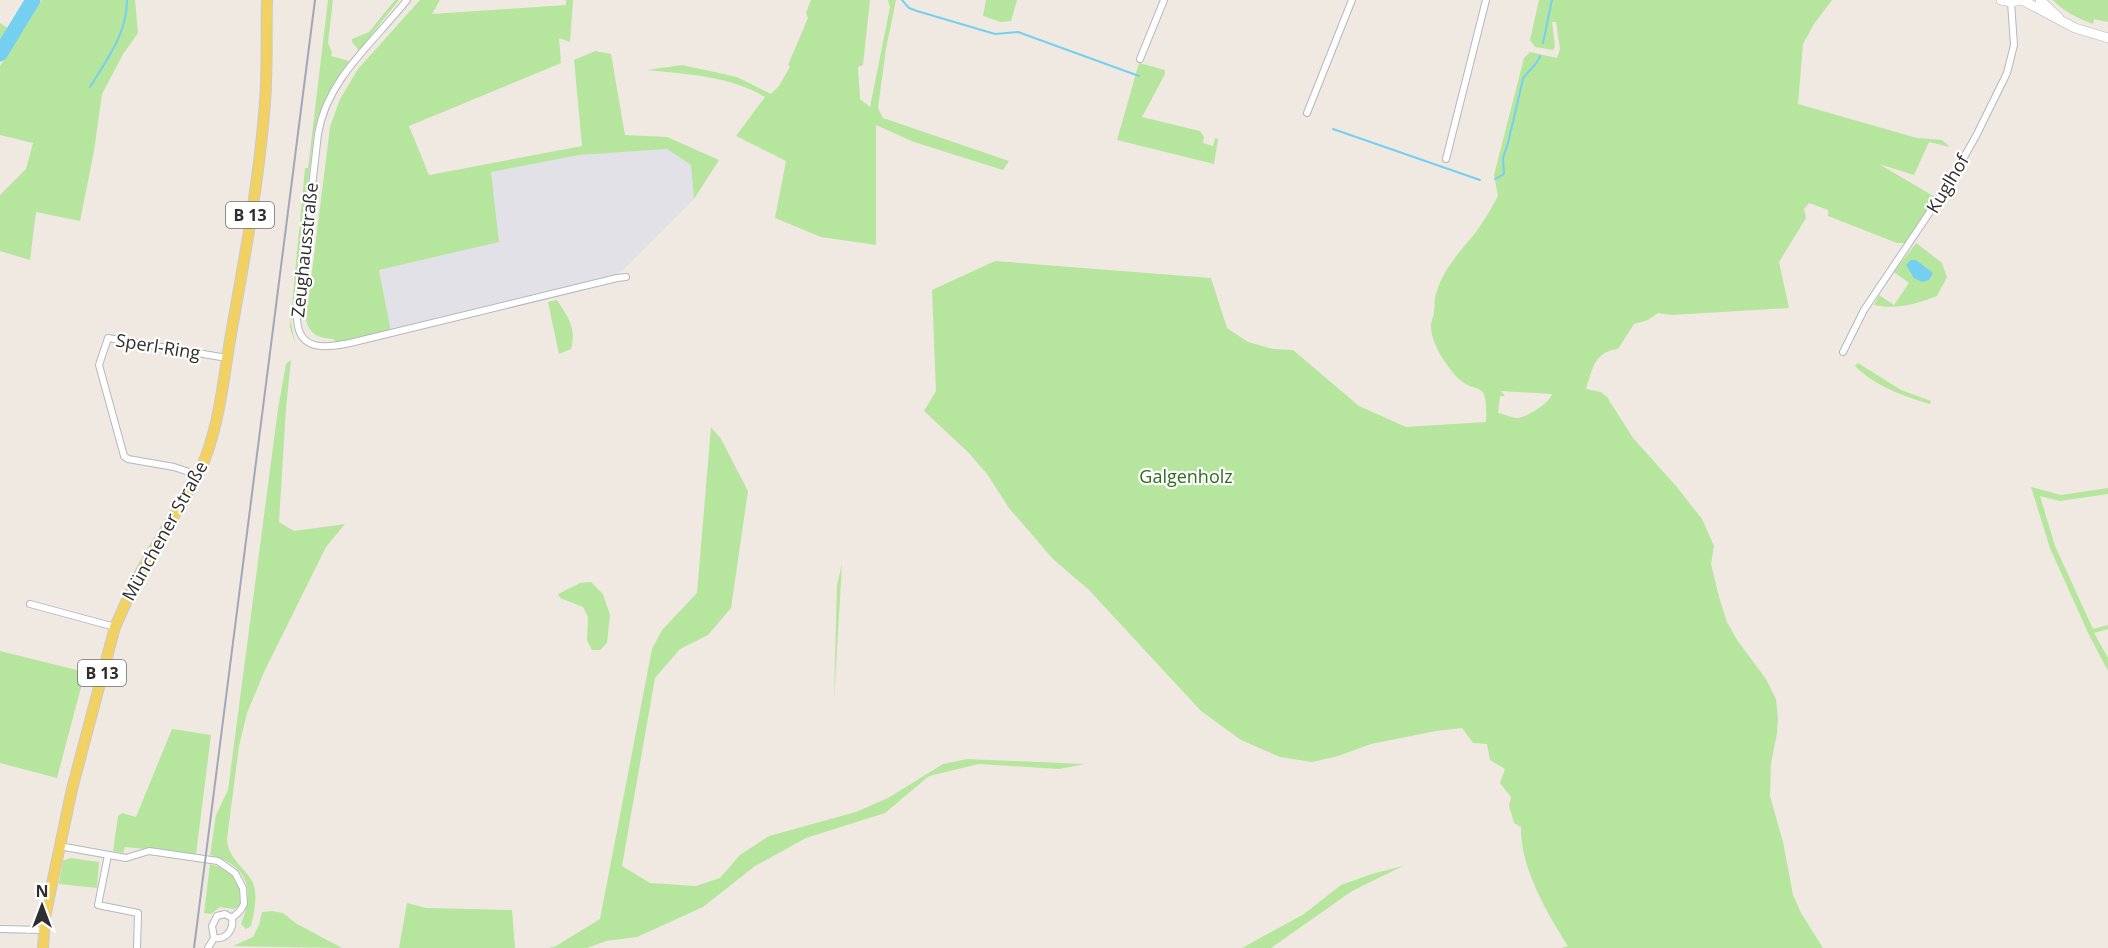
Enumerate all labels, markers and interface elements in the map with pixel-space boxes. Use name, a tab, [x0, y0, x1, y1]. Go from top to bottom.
street label: Kuglhof	[1920, 149, 1974, 217]
street label: Zeughausstraße	[285, 181, 323, 319]
road number: B 13	[226, 202, 274, 228]
street label: Sperl-Ring	[114, 327, 202, 365]
street label: Münchener Straße	[116, 456, 212, 605]
park label: Galgenholz	[1139, 464, 1233, 488]
road number: B 13	[78, 660, 126, 686]
north arrow	[12, 876, 72, 936]
text: N	[35, 880, 49, 902]

